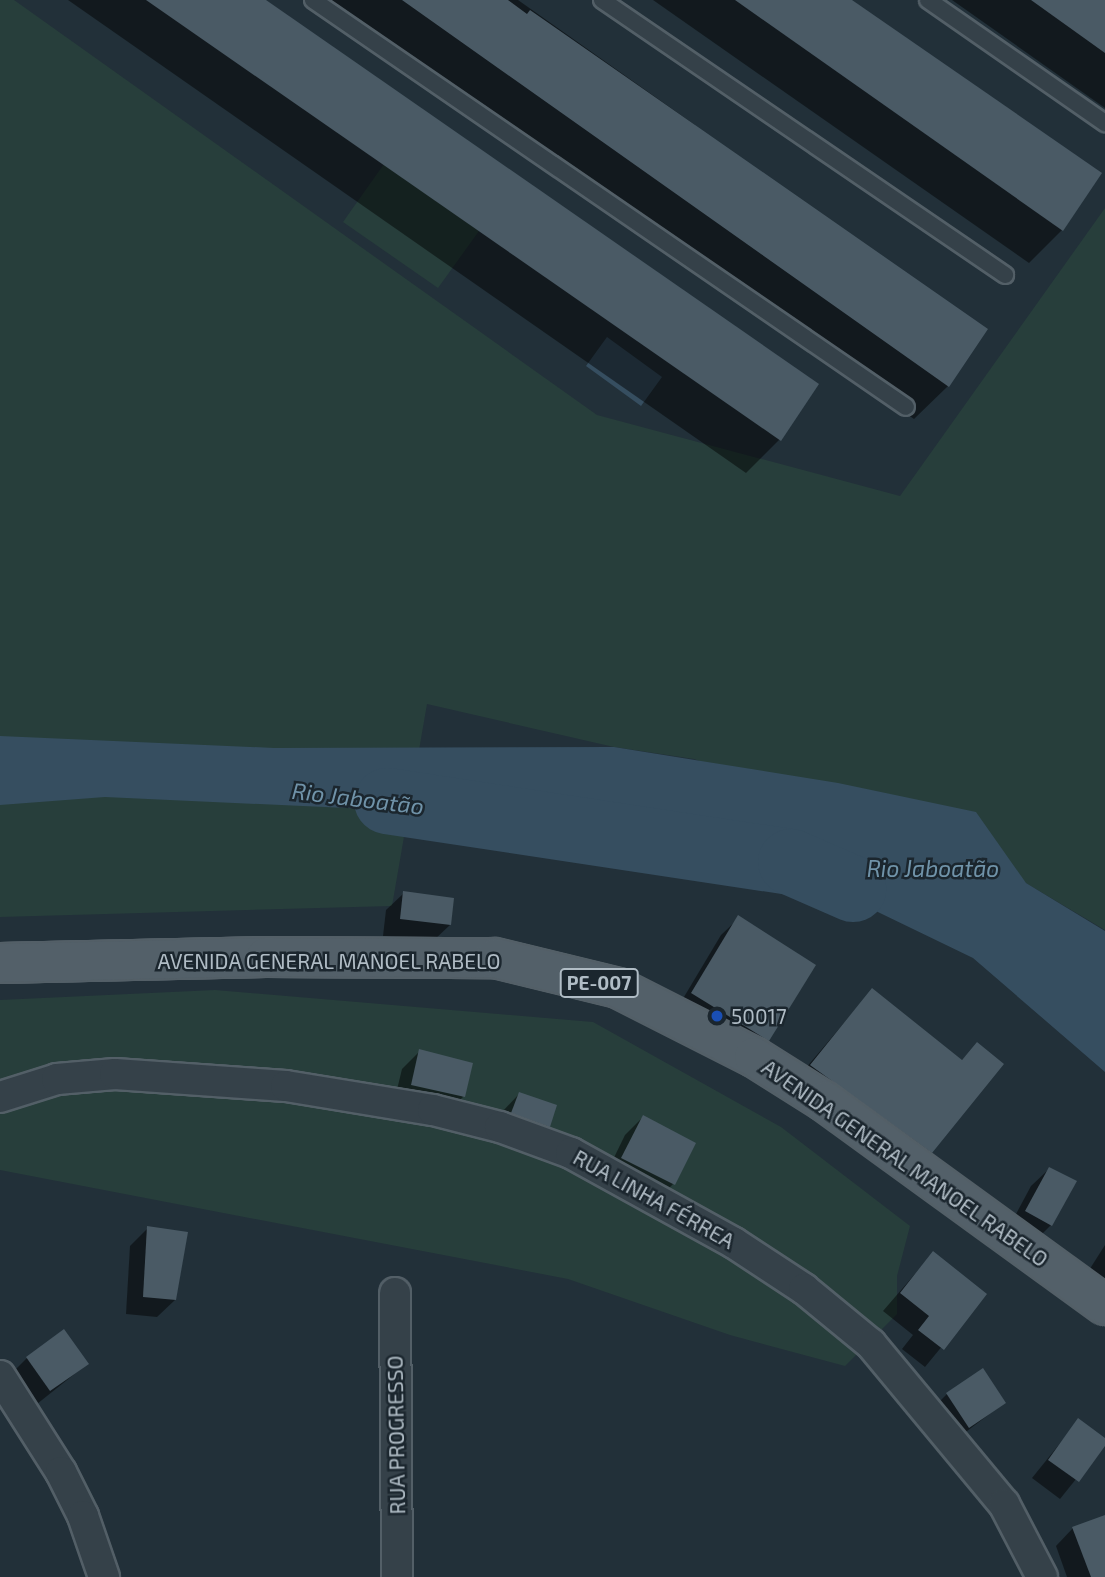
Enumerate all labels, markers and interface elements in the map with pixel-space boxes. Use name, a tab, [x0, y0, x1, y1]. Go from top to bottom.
water label: Rio Jaboatão	[290, 776, 426, 820]
water label: Rio Jaboatão	[866, 854, 1000, 882]
street label: AVENIDA GENERAL MANOEL RABELO	[157, 948, 501, 974]
road number: PE-007	[559, 967, 639, 998]
place label: 50017	[731, 1003, 787, 1029]
marker: 50017	[709, 1008, 725, 1024]
street label: AVENIDA GENERAL MANOEL RABELO	[757, 1054, 1053, 1272]
street label: RUA LINHA FÉRREA	[569, 1144, 739, 1254]
street label: RUA PROGRESSO	[382, 1355, 410, 1515]

